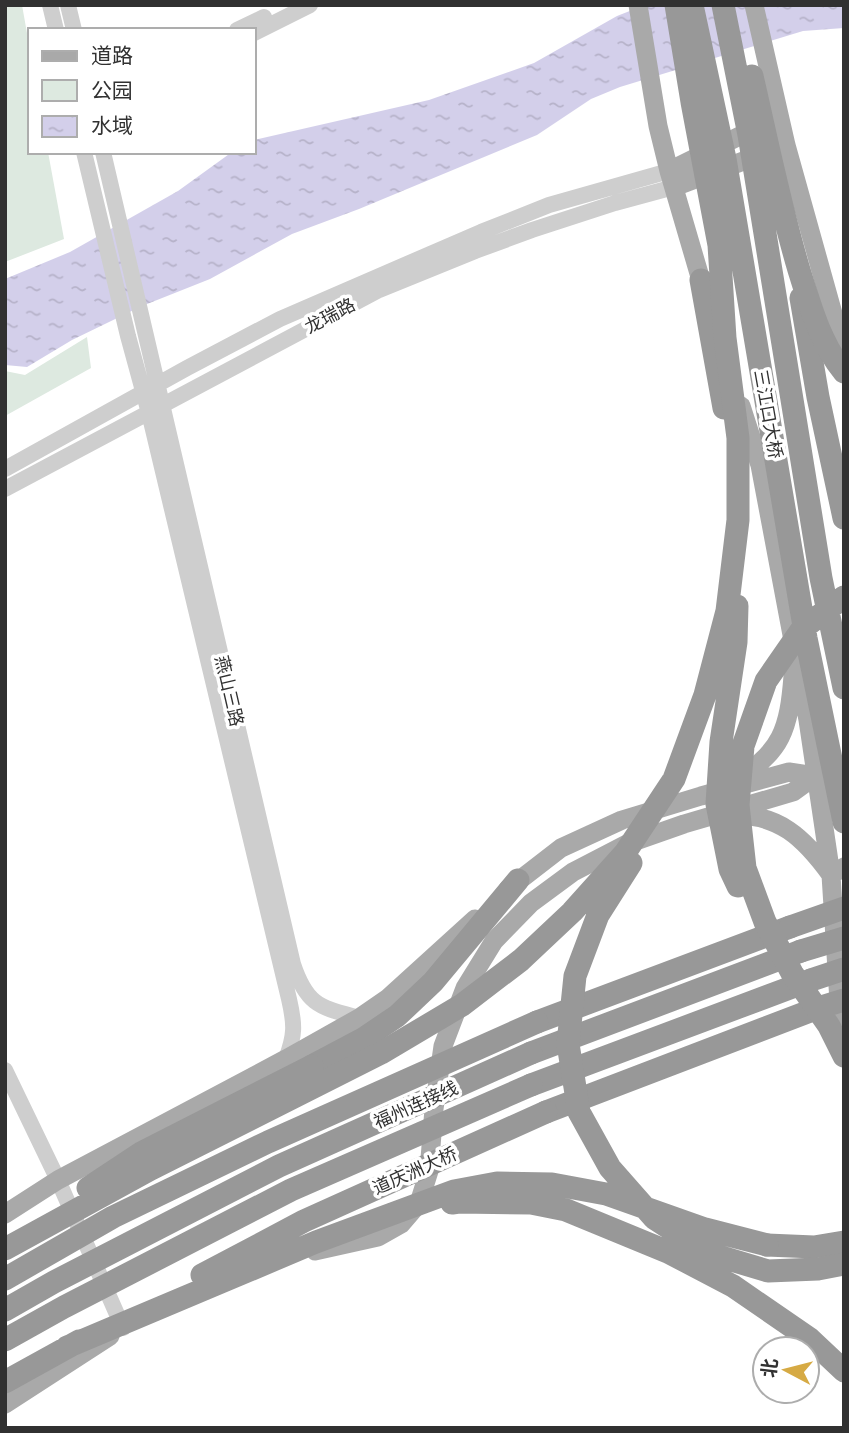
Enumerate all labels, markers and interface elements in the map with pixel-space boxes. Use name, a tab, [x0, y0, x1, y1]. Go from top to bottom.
legend	[28, 28, 256, 154]
text: 道路	[91, 44, 133, 68]
text: 公园	[91, 79, 133, 103]
text: 水域	[91, 114, 133, 138]
street label: 龙瑞路	[301, 294, 359, 338]
street label: 三江口大桥	[750, 368, 787, 460]
street label: 燕山三路	[211, 653, 248, 728]
street label: 福州连接线	[370, 1077, 461, 1132]
street label: 道庆洲大桥	[369, 1143, 460, 1198]
north arrow	[751, 1335, 821, 1405]
text: 北	[757, 1357, 782, 1379]

